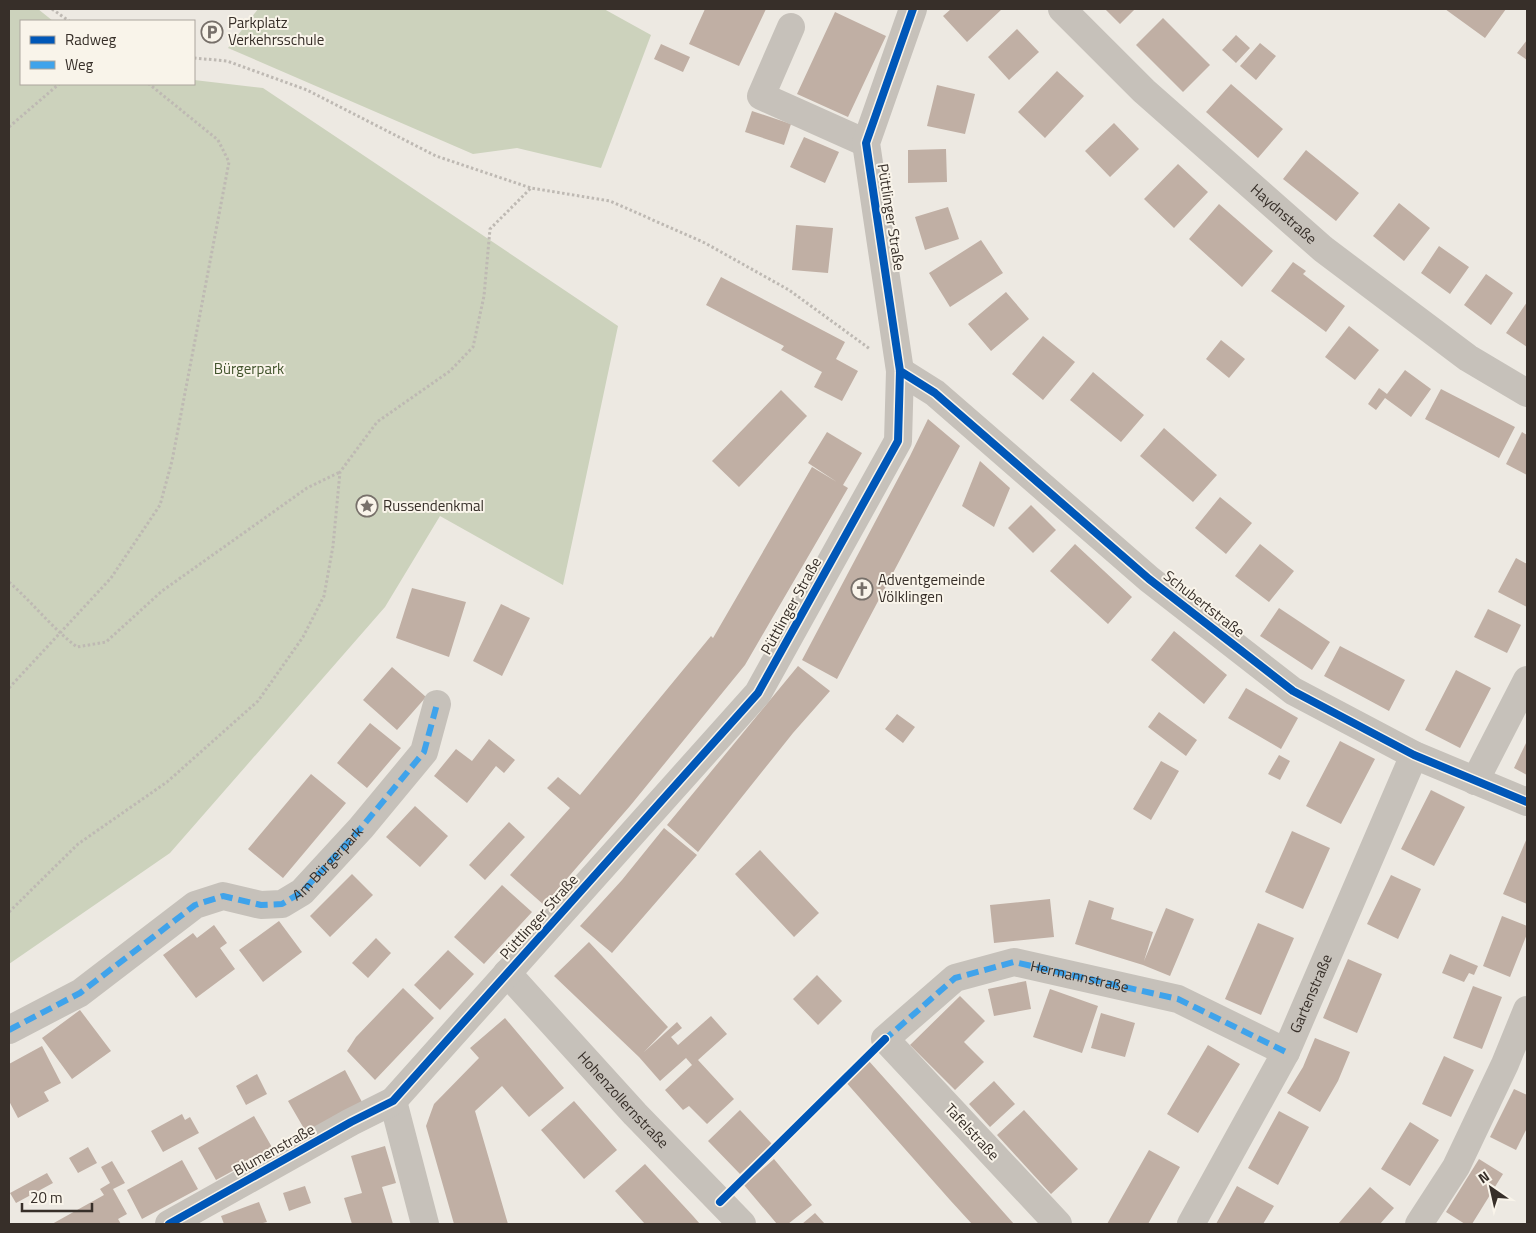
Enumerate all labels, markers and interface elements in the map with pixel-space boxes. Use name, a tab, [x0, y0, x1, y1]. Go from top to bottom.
place label: Parkplatz Verkehrsschule	[228, 11, 324, 51]
legend	[20, 20, 195, 85]
parking icon: Parkplatz Verkehrsschule	[200, 20, 224, 44]
text: Radweg	[65, 28, 117, 51]
text: Weg	[65, 53, 94, 76]
street label: Püttlinger Straße	[872, 162, 911, 272]
street label: Haydnstraße	[1245, 178, 1322, 249]
park label: Bürgerpark	[214, 357, 284, 380]
place icon: Russendenkmal	[355, 494, 379, 518]
place label: Russendenkmal	[383, 494, 484, 517]
street label: Püttlinger Straße	[754, 553, 827, 659]
street label: Schubertstraße	[1159, 564, 1250, 643]
place label: Adventgemeinde Völklingen	[878, 568, 985, 608]
church icon: Adventgemeinde Völklingen	[850, 577, 874, 601]
street label: Am Bürgerpark	[288, 821, 368, 906]
street label: Püttlinger Straße	[494, 869, 583, 965]
street label: Gartenstraße	[1283, 950, 1338, 1037]
street label: Hermannstraße	[1028, 954, 1131, 999]
street label: Hohenzollernstraße	[572, 1046, 674, 1153]
street label: Tafelstraße	[940, 1098, 1005, 1165]
street label: Blumenstraße	[229, 1118, 319, 1181]
north arrow	[1466, 1163, 1516, 1213]
text: N	[1474, 1165, 1493, 1188]
scale bar	[22, 1180, 92, 1212]
text: 20 m	[30, 1186, 63, 1209]

